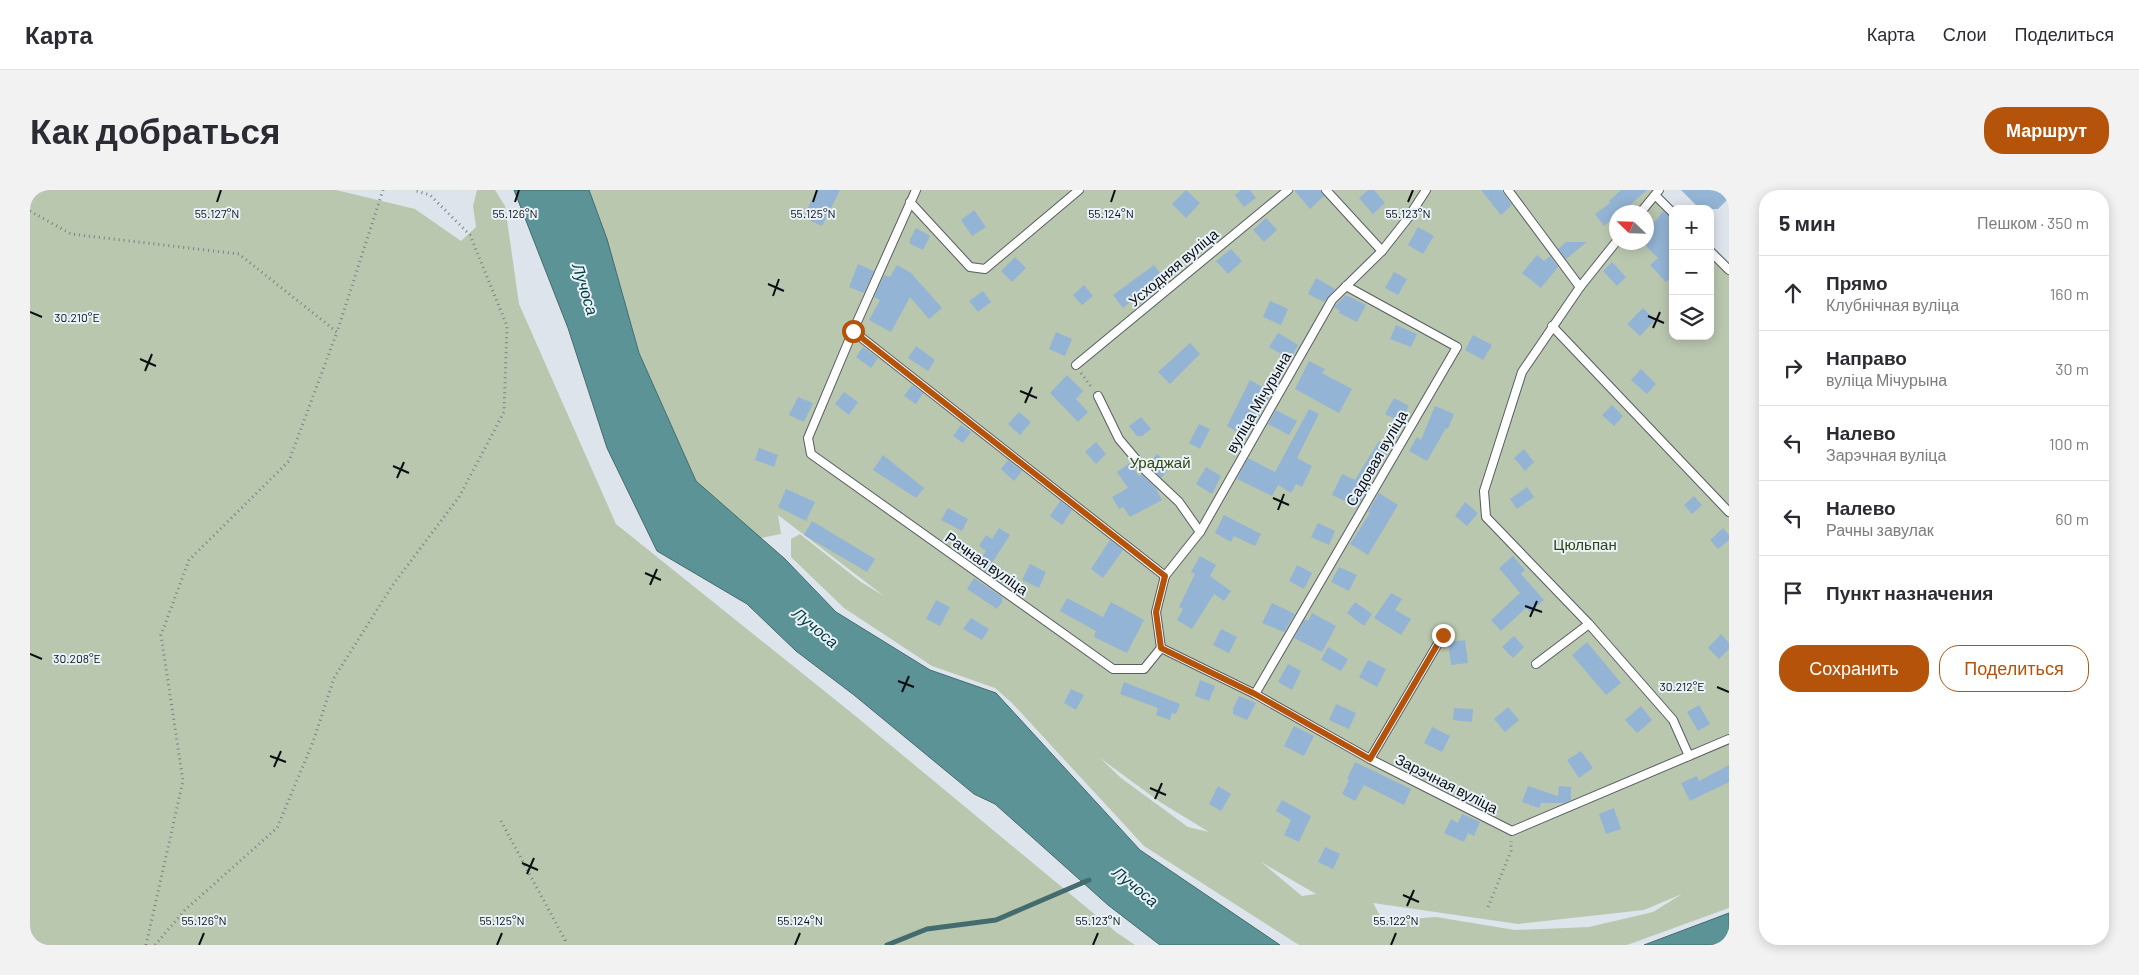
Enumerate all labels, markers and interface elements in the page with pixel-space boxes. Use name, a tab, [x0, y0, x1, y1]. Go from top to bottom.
text: Карта	[25, 20, 93, 49]
text: Карта	[1867, 23, 1915, 45]
text: Слои	[1943, 23, 1987, 45]
text: Поделиться	[2015, 23, 2114, 45]
button: Маршрут	[1984, 107, 2109, 154]
text: Как добраться	[30, 109, 280, 151]
north arrow	[1609, 205, 1654, 250]
map controls	[1669, 205, 1714, 340]
button: +	[1669, 205, 1714, 250]
text: 55.127°N	[195, 206, 239, 220]
text: 55.126°N	[492, 206, 538, 220]
text: 55.125°N	[790, 206, 836, 220]
text: 55.124°N	[1088, 206, 1134, 220]
text: 55.123°N	[1385, 206, 1431, 220]
text: 5 мин	[1779, 210, 1836, 235]
text: Пешком · 350 m	[1977, 213, 2089, 232]
street label: Усходняя вуліца	[1125, 224, 1222, 310]
button: −	[1669, 250, 1714, 295]
water label: Лучоса	[569, 260, 603, 317]
text: Прямо	[1826, 271, 1888, 294]
icon: ahead	[1779, 279, 1807, 307]
text: 160 m	[2050, 284, 2089, 303]
button: layers	[1669, 295, 1714, 340]
text: Клубнічная вуліца	[1826, 295, 1959, 314]
text: 30.210°E	[54, 310, 100, 324]
route start	[842, 320, 865, 343]
text: Направо	[1826, 346, 1907, 369]
street label: вуліца Мічурына	[1222, 348, 1295, 456]
icon: right	[1779, 354, 1807, 382]
text: 30 m	[2055, 359, 2089, 378]
text: вуліца Мічурына	[1826, 370, 1947, 389]
street label: Садовая вуліца	[1341, 406, 1411, 509]
text: Налево	[1826, 421, 1896, 444]
icon: left	[1779, 429, 1807, 457]
text: 100 m	[2049, 434, 2089, 453]
text: Зарэчная вуліца	[1826, 445, 1946, 464]
park label: Ураджай	[1129, 453, 1191, 471]
text: Налево	[1826, 496, 1896, 519]
icon: left	[1779, 504, 1807, 532]
text: 60 m	[2055, 509, 2089, 528]
text: Рачны завулак	[1826, 520, 1934, 539]
street label: Рачная вуліца	[942, 528, 1032, 599]
park label: Цюльпан	[1553, 535, 1617, 553]
icon: arrive	[1779, 579, 1807, 607]
text: Пункт назначения	[1826, 581, 1993, 604]
water label: Лучоса	[789, 602, 843, 651]
route end	[1432, 624, 1455, 647]
button: Сохранить	[1779, 645, 1929, 692]
button: Поделиться	[1939, 645, 2089, 692]
text: 30.208°E	[53, 651, 101, 665]
text: 30.212°E	[1659, 679, 1705, 693]
street label: Зарэчная вуліца	[1393, 749, 1502, 817]
water label: Лучоса	[1109, 861, 1163, 910]
text: 55.126°N	[181, 913, 227, 927]
text: 55.125°N	[479, 913, 525, 927]
text: 55.124°N	[777, 913, 823, 927]
text: 55.123°N	[1075, 913, 1121, 927]
text: 55.122°N	[1373, 913, 1419, 927]

